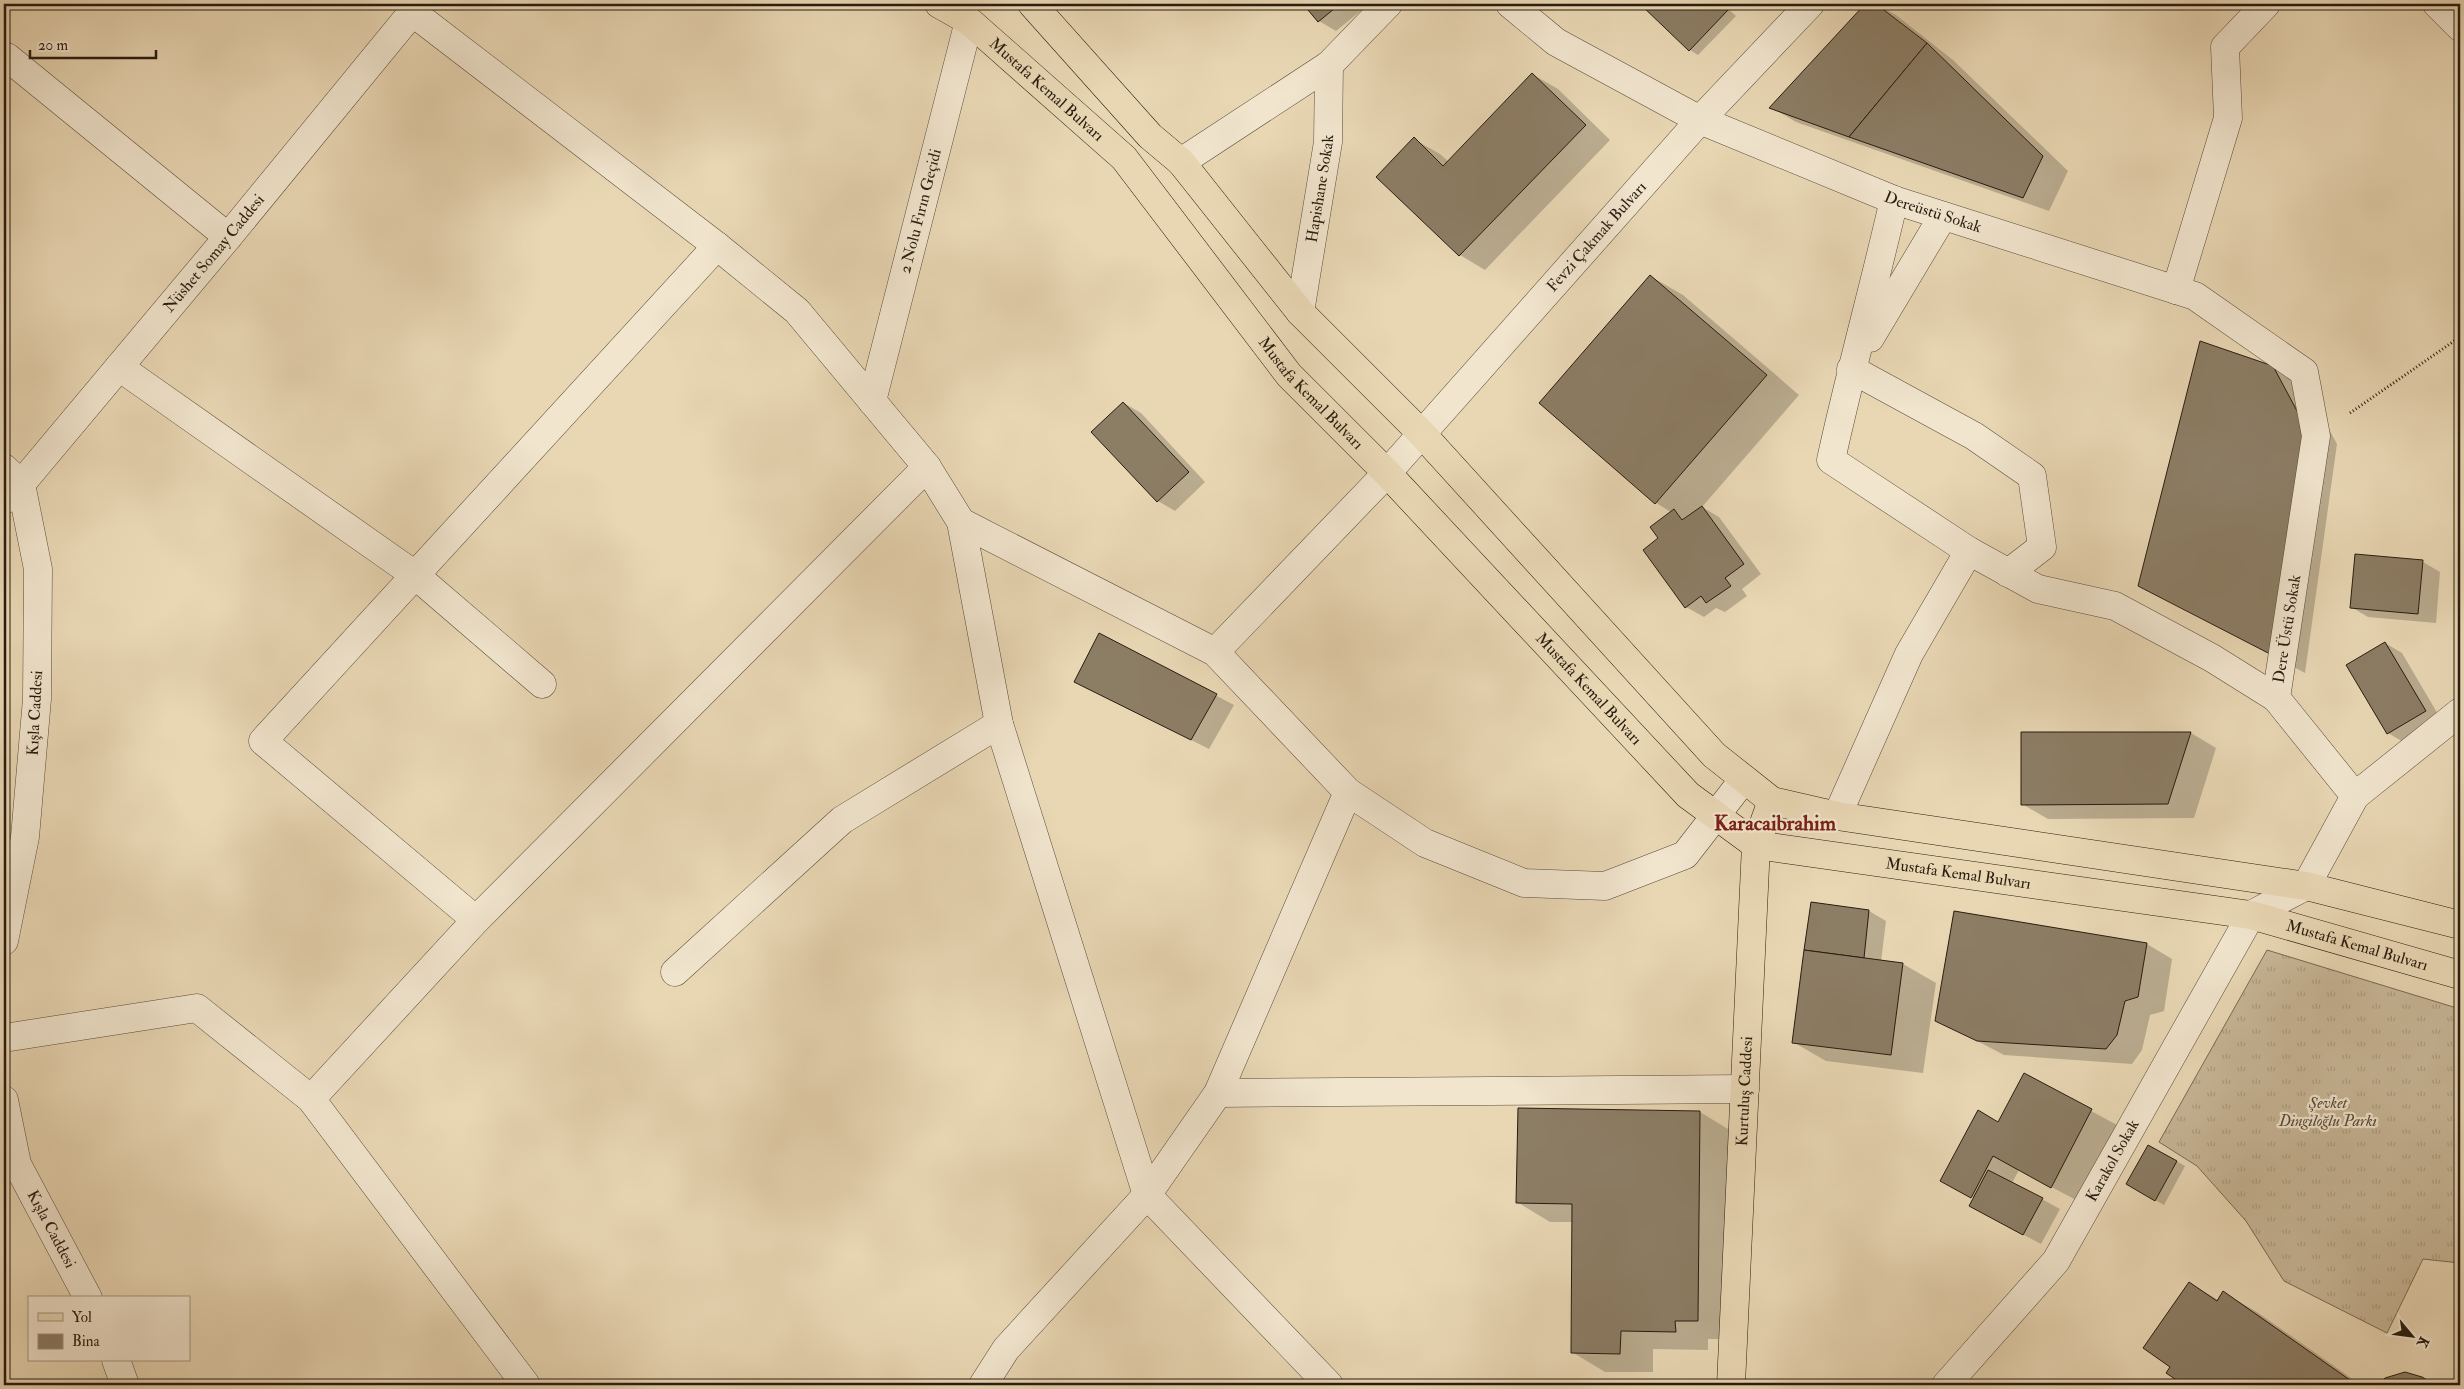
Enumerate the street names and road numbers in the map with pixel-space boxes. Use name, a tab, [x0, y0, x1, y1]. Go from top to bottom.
street label: Mustafa Kemal Bulvarı	[985, 34, 1108, 146]
street label: Hapishane Sokak	[1302, 134, 1338, 244]
street label: 2 Nolu Fırın Geçidi	[895, 147, 946, 276]
street label: Fevzi Çakmak Bulvarı	[1542, 177, 1651, 296]
street label: Dereüstü Sokak	[1881, 187, 1984, 237]
street label: Nüshet Somay Caddesi	[159, 190, 269, 317]
street label: Mustafa Kemal Bulvarı	[1254, 333, 1368, 454]
street label: Dere Üstü Sokak	[2269, 573, 2305, 685]
street label: Mustafa Kemal Bulvarı	[1531, 628, 1646, 749]
street label: Kışla Caddesi	[23, 670, 47, 756]
street label: Mustafa Kemal Bulvarı	[1884, 853, 2032, 894]
street label: Mustafa Kemal Bulvarı	[2284, 916, 2430, 975]
street label: Kurtuluş Caddesi	[1732, 1036, 1757, 1147]
street label: Karakol Sokak	[2082, 1116, 2144, 1205]
street label: Kışla Caddesi	[23, 1187, 80, 1272]

